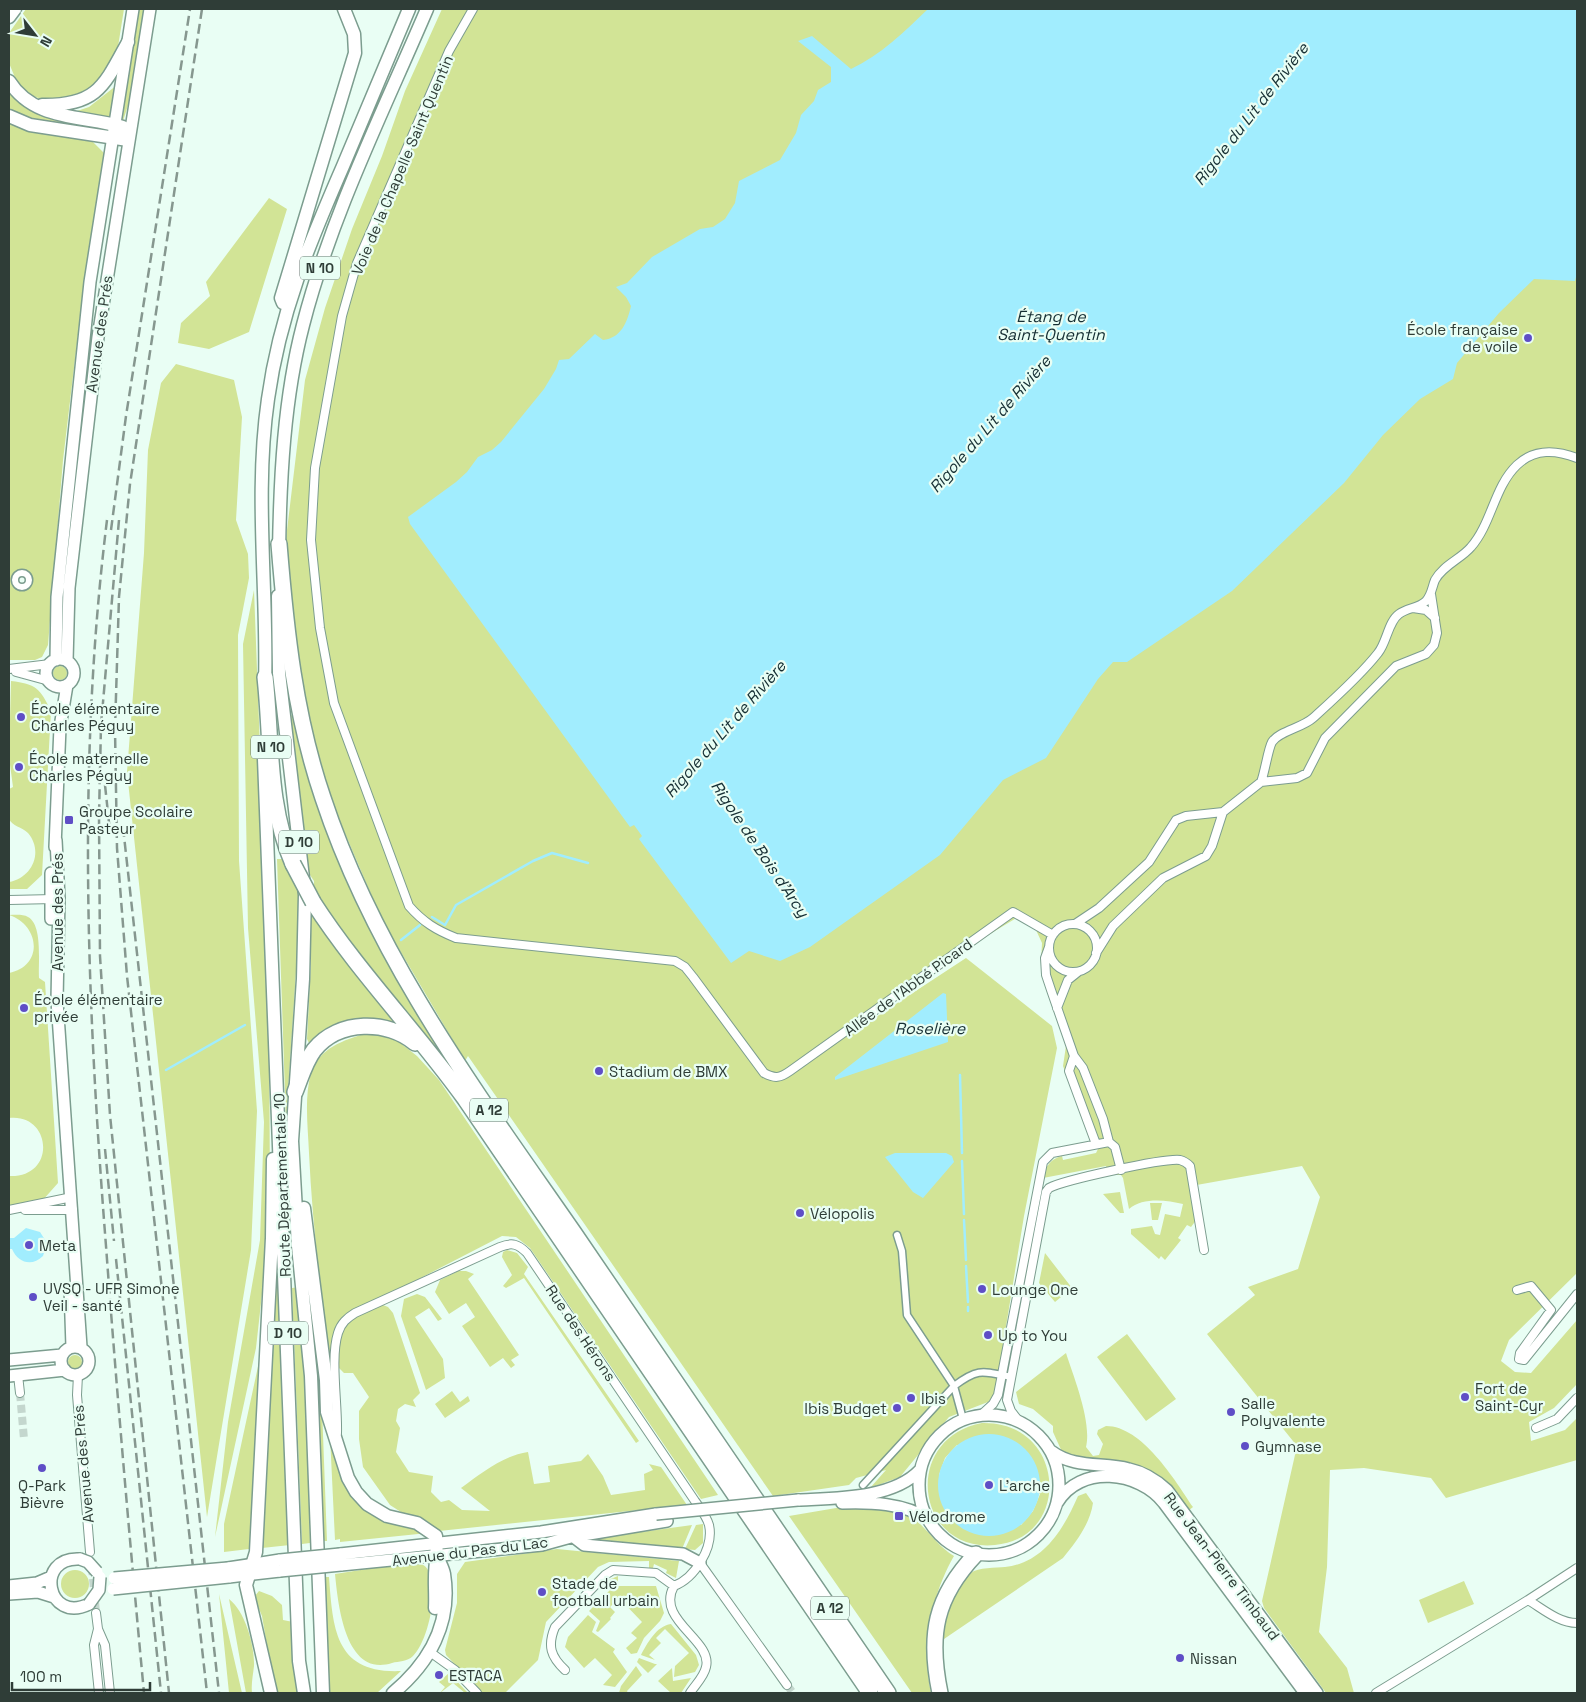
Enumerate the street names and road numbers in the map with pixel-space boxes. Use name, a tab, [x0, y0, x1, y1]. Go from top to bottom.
street label: Voie de la Chapelle Saint Quentin	[347, 52, 457, 278]
road number: N 10	[300, 256, 340, 280]
street label: Avenue des Prés	[81, 274, 117, 394]
road number: N 10	[251, 736, 291, 759]
road number: D 10	[279, 830, 319, 854]
street label: Avenue des Prés	[48, 853, 67, 971]
street label: Allée de l'Abbé Picard	[840, 934, 976, 1040]
street label: Route Départementale 10	[269, 1093, 295, 1277]
road number: A 12	[470, 1098, 508, 1122]
street label: Rue des Hérons	[542, 1281, 620, 1385]
road number: D 10	[268, 1322, 308, 1345]
street label: Avenue des Prés	[68, 1404, 98, 1524]
street label: Rue Jean-Pierre Timbaud	[1160, 1488, 1284, 1644]
street label: Avenue du Pas du Lac	[391, 1532, 549, 1570]
road number: A 12	[811, 1596, 849, 1620]

